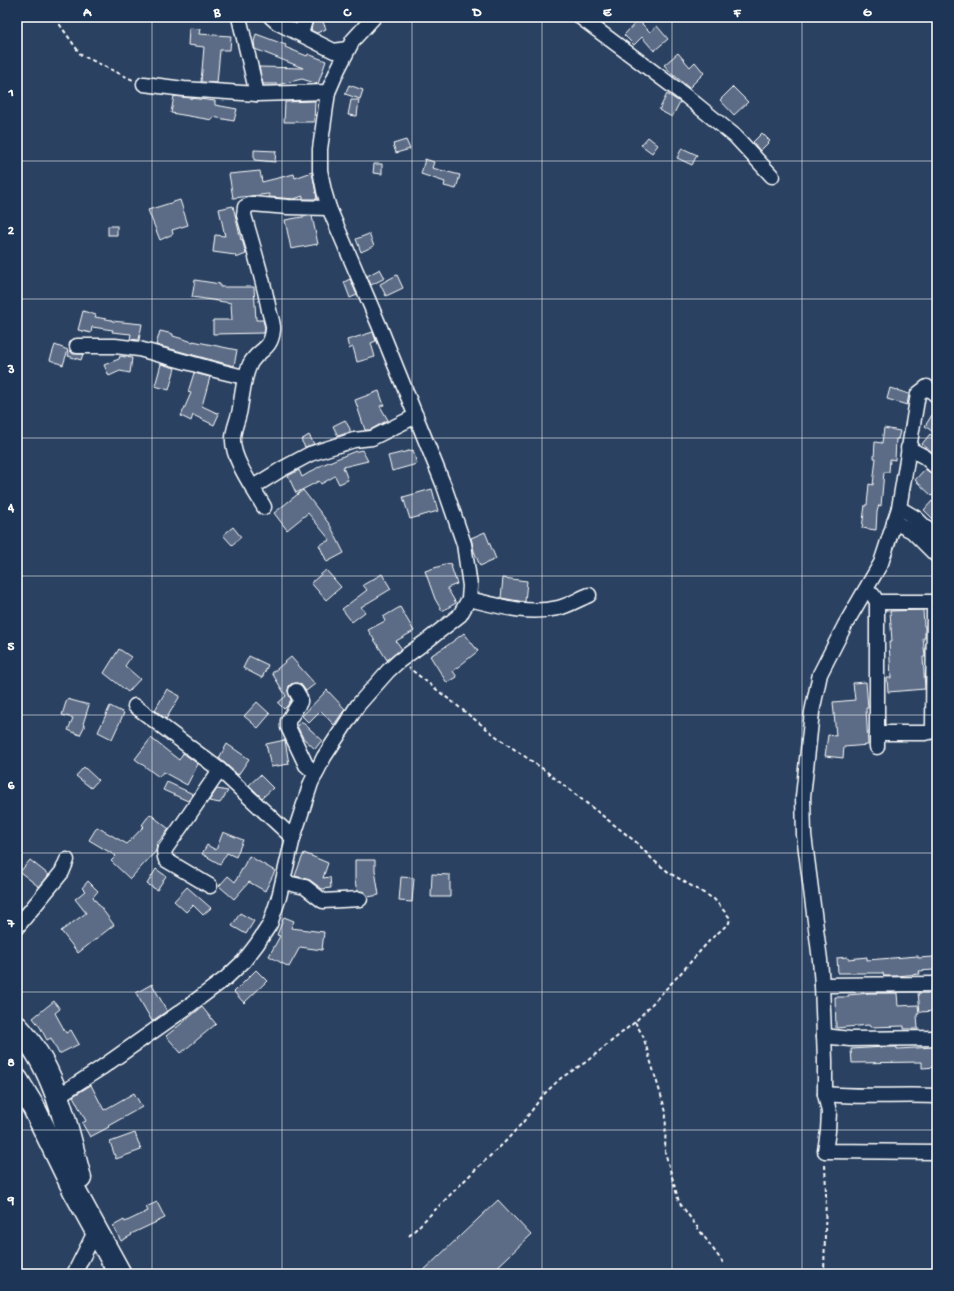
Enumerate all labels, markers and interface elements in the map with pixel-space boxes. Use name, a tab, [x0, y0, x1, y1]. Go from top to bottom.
text: A	[82, 6, 92, 21]
text: B	[213, 6, 222, 21]
text: C	[342, 6, 352, 21]
text: D	[472, 6, 482, 21]
text: E	[603, 6, 612, 21]
text: F	[733, 6, 742, 21]
text: G	[863, 6, 872, 21]
text: 1	[7, 86, 14, 101]
text: 2	[8, 224, 15, 239]
text: 3	[7, 363, 15, 378]
text: 4	[7, 501, 15, 516]
text: 5	[8, 640, 15, 655]
text: 6	[8, 779, 15, 794]
text: 7	[7, 917, 16, 932]
text: 8	[7, 1056, 15, 1071]
text: 9	[7, 1194, 15, 1209]

